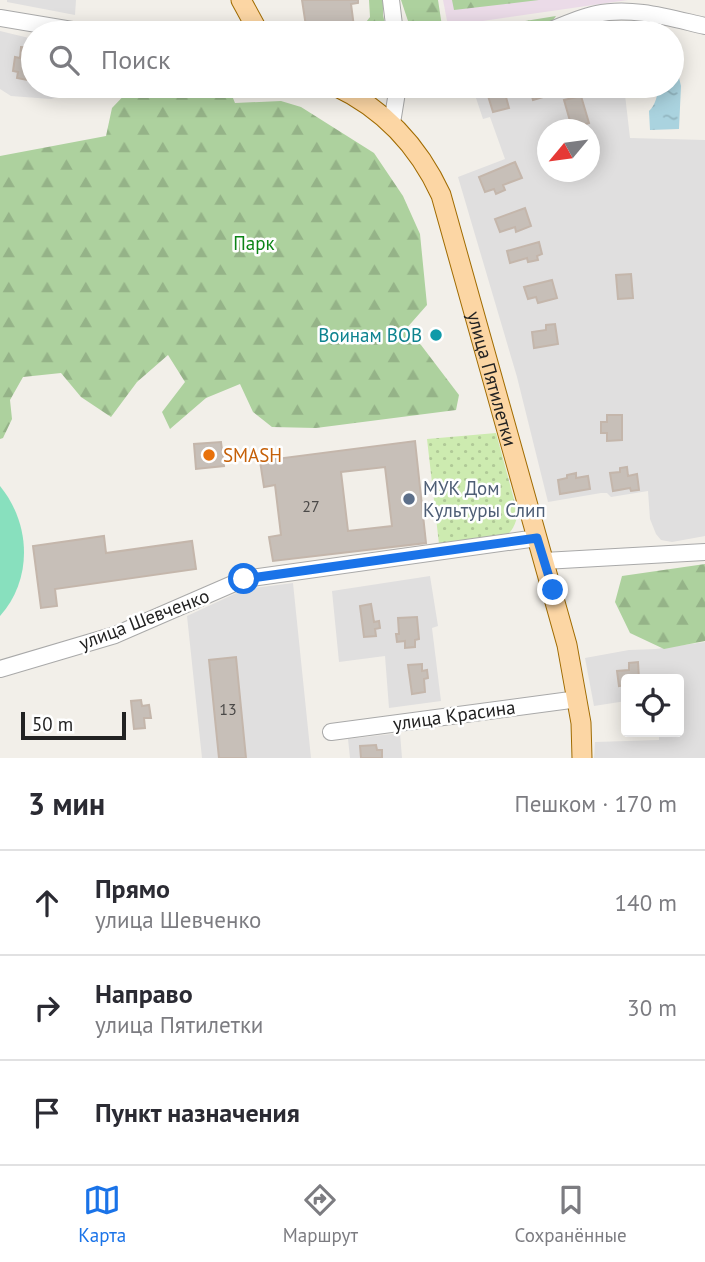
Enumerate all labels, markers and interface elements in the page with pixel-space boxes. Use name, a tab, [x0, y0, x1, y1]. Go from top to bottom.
search box	[21, 21, 684, 98]
icon: search	[45, 41, 83, 79]
text: Поиск	[101, 43, 170, 76]
north arrow	[537, 119, 600, 182]
park label: Парк	[233, 231, 275, 255]
street label: улица Пятилетки	[462, 308, 523, 449]
place label: Воинам ВОВ	[318, 323, 422, 347]
marker: Воинам ВОВ	[428, 327, 444, 343]
place label: SMASH	[223, 443, 282, 467]
marker: SMASH	[201, 447, 217, 463]
place label: МУК Дом Культуры Слип	[423, 476, 546, 522]
marker: МУК Дом Культуры Слип	[401, 491, 417, 507]
house number: 27	[302, 496, 320, 516]
route start	[228, 563, 259, 594]
route end	[537, 574, 568, 605]
street label: улица Шевченко	[76, 583, 212, 655]
map controls	[621, 674, 684, 737]
button: locate	[621, 674, 684, 737]
street label: улица Красина	[391, 695, 517, 735]
house number: 13	[219, 699, 237, 719]
scale bar	[21, 709, 126, 741]
text: 50 m	[32, 712, 73, 736]
text: 3 мин	[28, 784, 105, 823]
text: Пешком · 170 m	[514, 789, 677, 818]
text: Прямо	[95, 872, 170, 905]
icon: ahead	[28, 884, 66, 922]
text: 140 m	[615, 888, 677, 917]
text: улица Шевченко	[95, 905, 261, 934]
text: Направо	[95, 977, 193, 1010]
icon: right	[28, 989, 66, 1027]
text: 30 m	[627, 993, 677, 1022]
text: улица Пятилетки	[95, 1010, 263, 1039]
icon: arrive	[28, 1094, 66, 1132]
text: Пункт назначения	[95, 1096, 300, 1129]
tab: Карта	[78, 1181, 126, 1247]
tab: Маршрут	[283, 1181, 358, 1247]
tab: Сохранённые	[515, 1181, 627, 1247]

